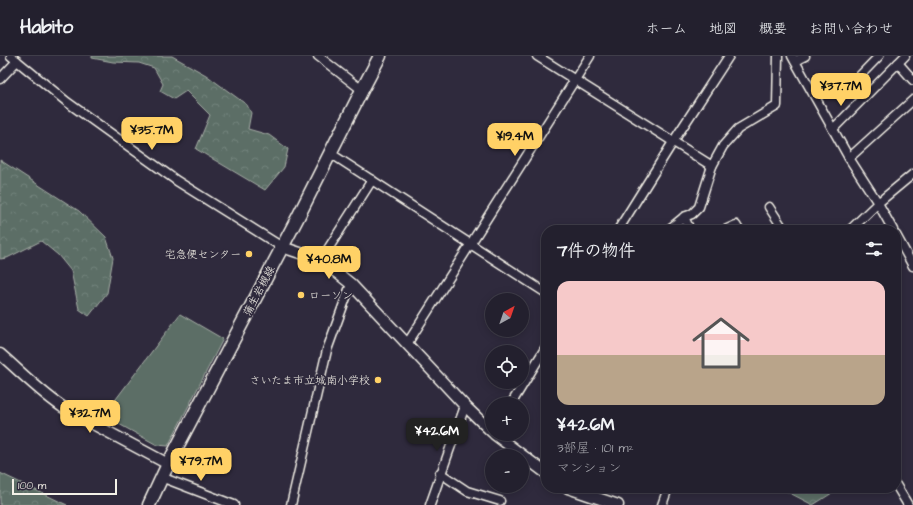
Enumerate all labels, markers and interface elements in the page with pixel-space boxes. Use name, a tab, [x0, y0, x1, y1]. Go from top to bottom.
text: Habito	[20, 14, 73, 41]
text: ホーム	[646, 19, 687, 39]
text: 地図	[709, 19, 737, 39]
text: 概要	[759, 19, 787, 39]
text: お問い合わせ	[809, 19, 893, 39]
pin: ¥37.7M	[808, 73, 874, 107]
text: ¥37.7M	[820, 77, 862, 95]
pin: ¥35.7M	[119, 117, 185, 151]
text: ¥35.7M	[130, 121, 174, 139]
pin: ¥19.4M	[482, 123, 548, 157]
text: ¥19.4M	[496, 127, 534, 145]
icon: filters	[863, 238, 885, 260]
text: 7件の物件	[557, 239, 635, 263]
pin: ¥40.8M	[296, 246, 362, 280]
place label: 宅急便センター	[164, 247, 241, 262]
marker: 宅急便センター	[244, 249, 254, 259]
text: ¥40.8M	[306, 250, 352, 268]
street label: 蒲生岩槻線	[239, 263, 279, 319]
place label: ローソン	[309, 288, 353, 303]
marker: ローソン	[296, 290, 306, 300]
north arrow	[485, 293, 529, 337]
map controls	[485, 293, 529, 493]
icon: home	[685, 307, 757, 379]
button: locate	[485, 345, 529, 389]
place label: さいたま市立城南小学校	[249, 373, 370, 388]
marker: さいたま市立城南小学校	[373, 375, 383, 385]
button: +	[485, 397, 529, 441]
pin: ¥32.7M	[57, 400, 123, 434]
text: ¥32.7M	[69, 404, 111, 422]
text: ¥42.6M	[557, 413, 615, 437]
pin: ¥42.6M	[404, 418, 470, 452]
text: ¥42.6M	[415, 422, 459, 440]
text: 3部屋 · 101 m²	[557, 439, 634, 457]
pin: ¥79.7M	[168, 448, 234, 482]
button: −	[485, 449, 529, 493]
text: ¥79.7M	[180, 452, 222, 470]
text: マンション	[557, 459, 621, 477]
scale bar	[12, 477, 117, 496]
text: 100 m	[18, 478, 46, 493]

